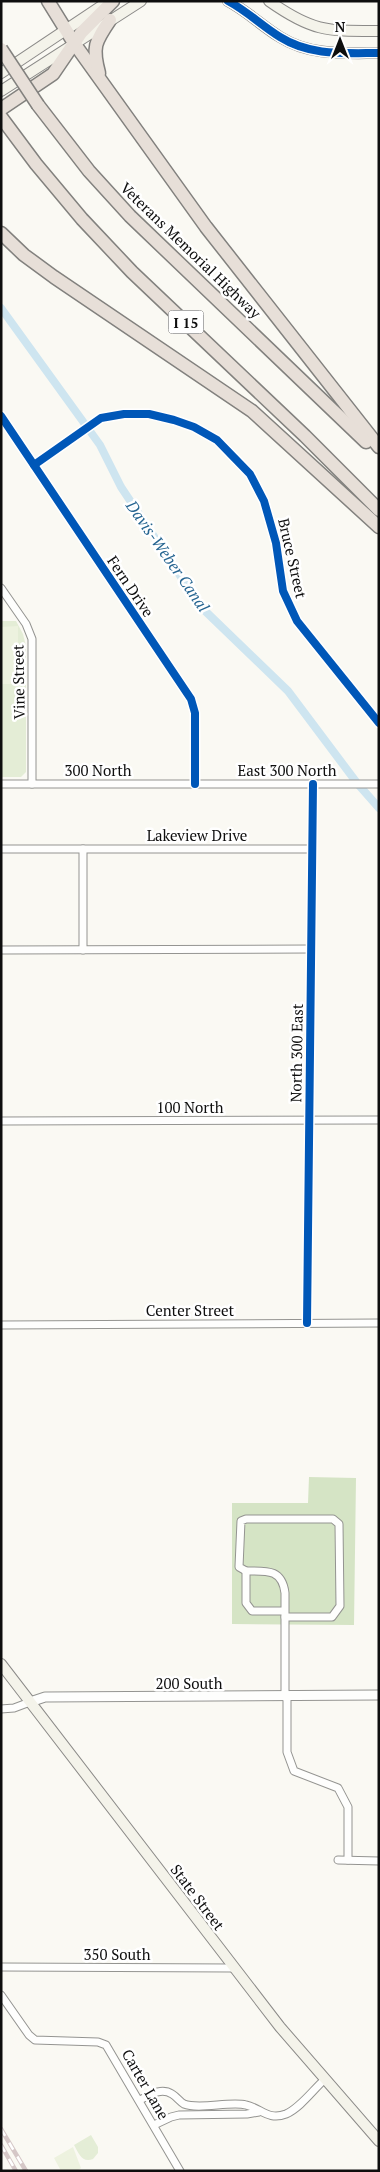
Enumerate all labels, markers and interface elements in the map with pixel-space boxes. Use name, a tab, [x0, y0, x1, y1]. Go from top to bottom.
north arrow	[315, 15, 365, 65]
text: N	[335, 17, 346, 36]
street label: Veterans Memorial Highway	[116, 178, 266, 323]
road number: I 15	[168, 311, 204, 334]
water label: Davis-Weber Canal	[121, 495, 215, 617]
street label: Bruce Street	[274, 516, 312, 600]
street label: Fern Drive	[103, 551, 159, 621]
street label: Vine Street	[7, 644, 29, 720]
street label: 300 North	[64, 760, 132, 780]
street label: East 300 North	[237, 760, 337, 780]
street label: Lakeview Drive	[147, 825, 247, 845]
street label: North 300 East	[285, 1003, 307, 1103]
street label: 100 North	[156, 1097, 224, 1117]
street label: Center Street	[146, 1300, 235, 1320]
street label: 200 South	[156, 1673, 223, 1693]
street label: State Street	[167, 1860, 230, 1934]
street label: 350 South	[84, 1944, 151, 1964]
street label: Carter Lane	[118, 2045, 174, 2123]

